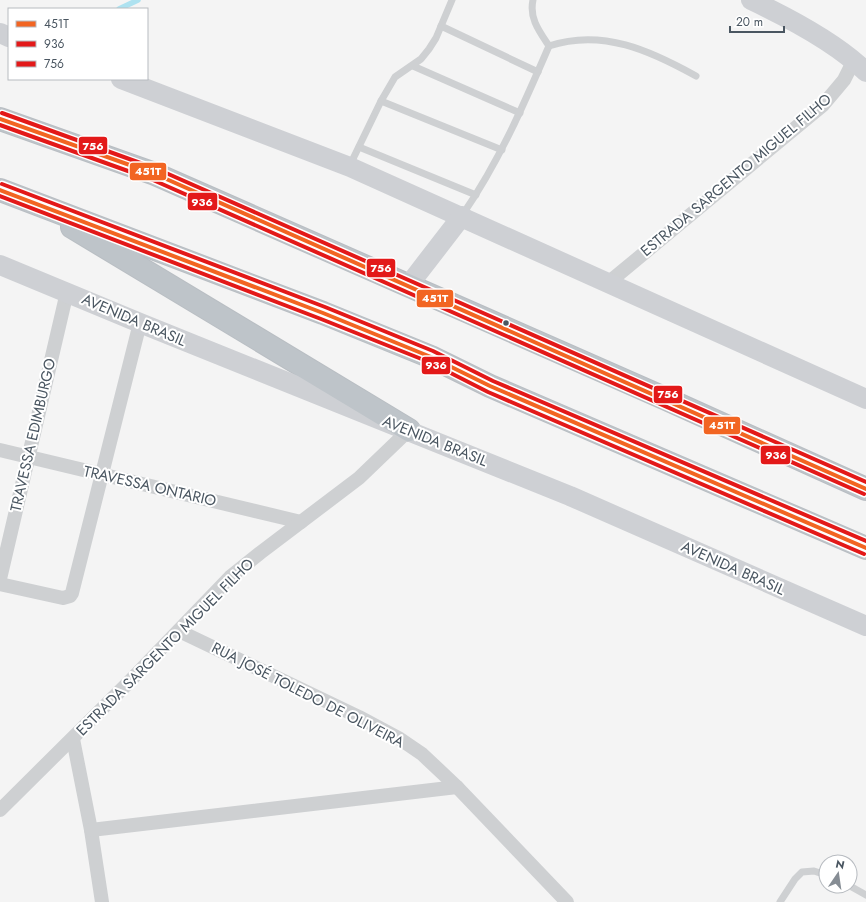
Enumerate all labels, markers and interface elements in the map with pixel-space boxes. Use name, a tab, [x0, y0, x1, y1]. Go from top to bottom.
legend	[8, 8, 148, 80]
scale bar	[730, 8, 784, 34]
text: 20 m	[736, 13, 763, 31]
text: 451T	[44, 15, 69, 33]
text: 936	[44, 35, 64, 53]
text: 756	[44, 55, 64, 73]
street label: ESTRADA SARGENTO MIGUEL FILHO	[636, 88, 836, 262]
line badge: 756	[78, 136, 108, 155]
text: 756	[82, 138, 104, 154]
line badge: 451T	[129, 162, 167, 181]
text: 451T	[135, 163, 162, 179]
line badge: 936	[187, 192, 218, 211]
text: 936	[191, 194, 213, 210]
line badge: 756	[366, 258, 396, 278]
text: 756	[370, 260, 392, 276]
street label: AVENIDA BRASIL	[78, 288, 190, 352]
line badge: 451T	[416, 289, 454, 308]
text: 451T	[422, 290, 449, 306]
unlabelled marker	[501, 318, 511, 328]
street label: TRAVESSA EDIMBURGO	[5, 356, 61, 514]
line badge: 936	[421, 356, 451, 375]
text: 936	[425, 357, 447, 373]
line badge: 756	[653, 385, 683, 404]
text: 756	[657, 386, 679, 402]
street label: AVENIDA BRASIL	[379, 410, 491, 472]
line badge: 451T	[703, 416, 741, 435]
text: 451T	[709, 417, 736, 433]
line badge: 936	[760, 445, 791, 465]
text: 936	[765, 447, 787, 463]
street label: TRAVESSA ONTARIO	[81, 460, 219, 512]
street label: AVENIDA BRASIL	[678, 535, 789, 601]
street label: ESTRADA SARGENTO MIGUEL FILHO	[71, 553, 259, 741]
street label: RUA JOSÉ TOLEDO DE OLIVEIRA	[208, 637, 408, 753]
north arrow	[818, 854, 858, 894]
text: N	[834, 855, 846, 873]

